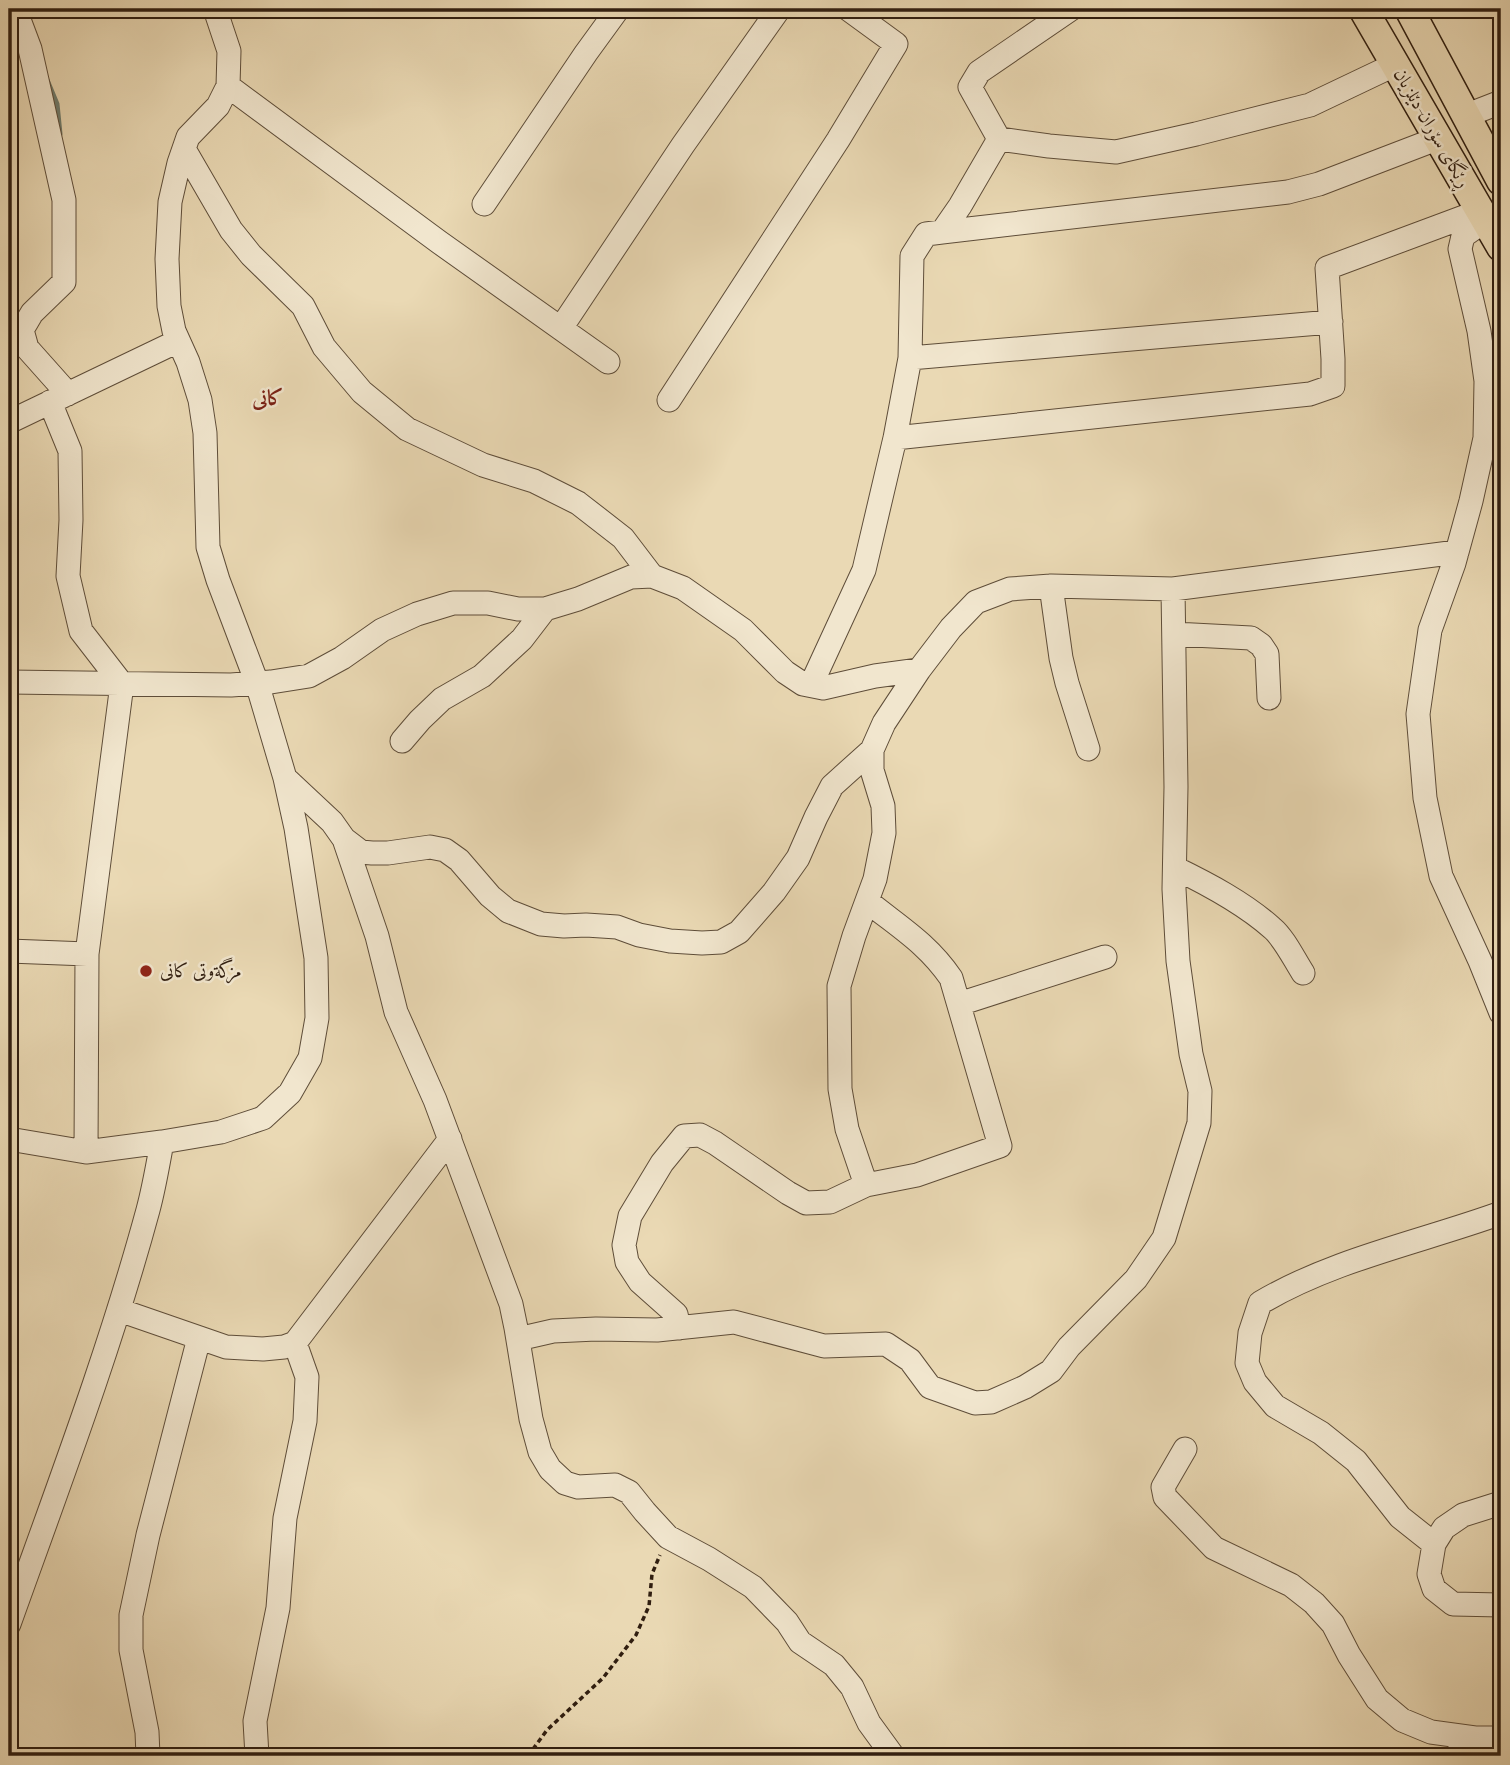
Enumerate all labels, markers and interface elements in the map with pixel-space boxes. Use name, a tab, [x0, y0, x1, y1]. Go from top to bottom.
street label: ڕێگای سۆران-دێلزیان	[1385, 63, 1477, 194]
district label: کانی	[251, 386, 284, 411]
place label: مزگةوتی کانی	[160, 957, 242, 984]
marker: مزگةوتی کانی	[138, 963, 154, 979]

